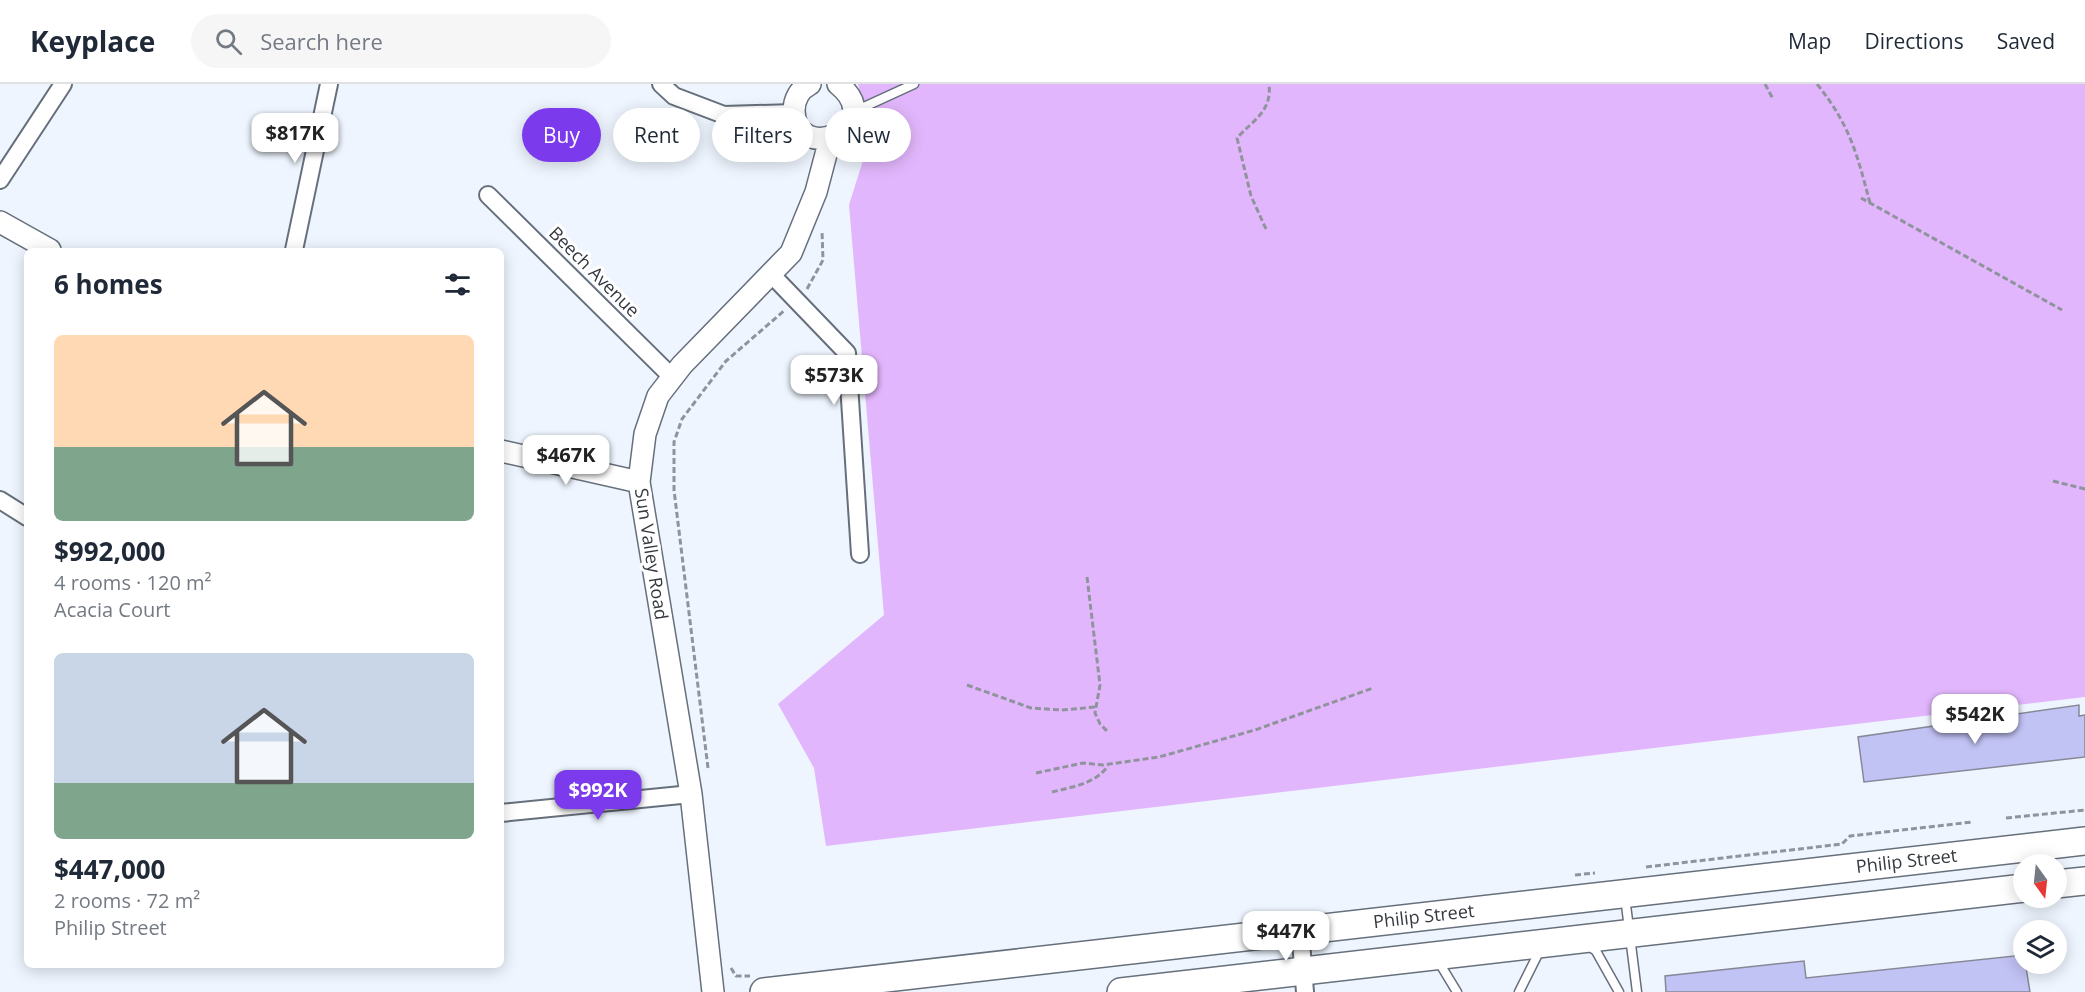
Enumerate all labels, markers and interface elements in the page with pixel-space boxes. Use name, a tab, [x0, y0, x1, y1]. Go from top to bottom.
search box	[191, 14, 611, 68]
text: Keyplace	[30, 22, 155, 60]
icon: search	[212, 25, 245, 58]
text: Search here	[260, 26, 383, 56]
text: Map	[1788, 27, 1831, 55]
text: Directions	[1864, 27, 1964, 55]
text: Saved	[1997, 27, 2055, 55]
chip: Buy	[522, 108, 601, 162]
chip: Rent	[613, 108, 700, 162]
chip: Filters	[712, 108, 813, 162]
chip: New	[825, 108, 911, 162]
pin: $817K	[253, 113, 337, 164]
text: $817K	[265, 119, 325, 146]
street label: Beech Avenue	[544, 221, 645, 322]
text: 6 homes	[54, 266, 163, 302]
icon: filters	[441, 268, 474, 301]
pin: $573K	[792, 355, 876, 406]
text: $573K	[804, 361, 864, 388]
icon: home	[210, 374, 318, 482]
pin: $467K	[524, 435, 608, 486]
text: $467K	[536, 441, 596, 468]
street label: Sun Valley Road	[630, 486, 674, 622]
text: $992,000	[54, 533, 165, 569]
text: 4 rooms · 120 m²	[54, 569, 212, 596]
text: Acacia Court	[54, 596, 170, 623]
icon: home	[210, 692, 318, 800]
pin: $542K	[1933, 694, 2017, 745]
text: $542K	[1945, 700, 2005, 727]
pin: $992K	[556, 770, 640, 821]
text: $992K	[568, 776, 628, 803]
street label: Philip Street	[1855, 843, 1958, 878]
text: $447,000	[54, 851, 165, 887]
north arrow	[2013, 854, 2067, 908]
map controls	[2013, 854, 2067, 974]
text: 2 rooms · 72 m²	[54, 887, 200, 914]
street label: Philip Street	[1372, 898, 1475, 933]
pin: $447K	[1244, 911, 1328, 962]
text: Philip Street	[54, 914, 167, 941]
text: $447K	[1256, 917, 1316, 944]
button: layers	[2013, 920, 2067, 974]

